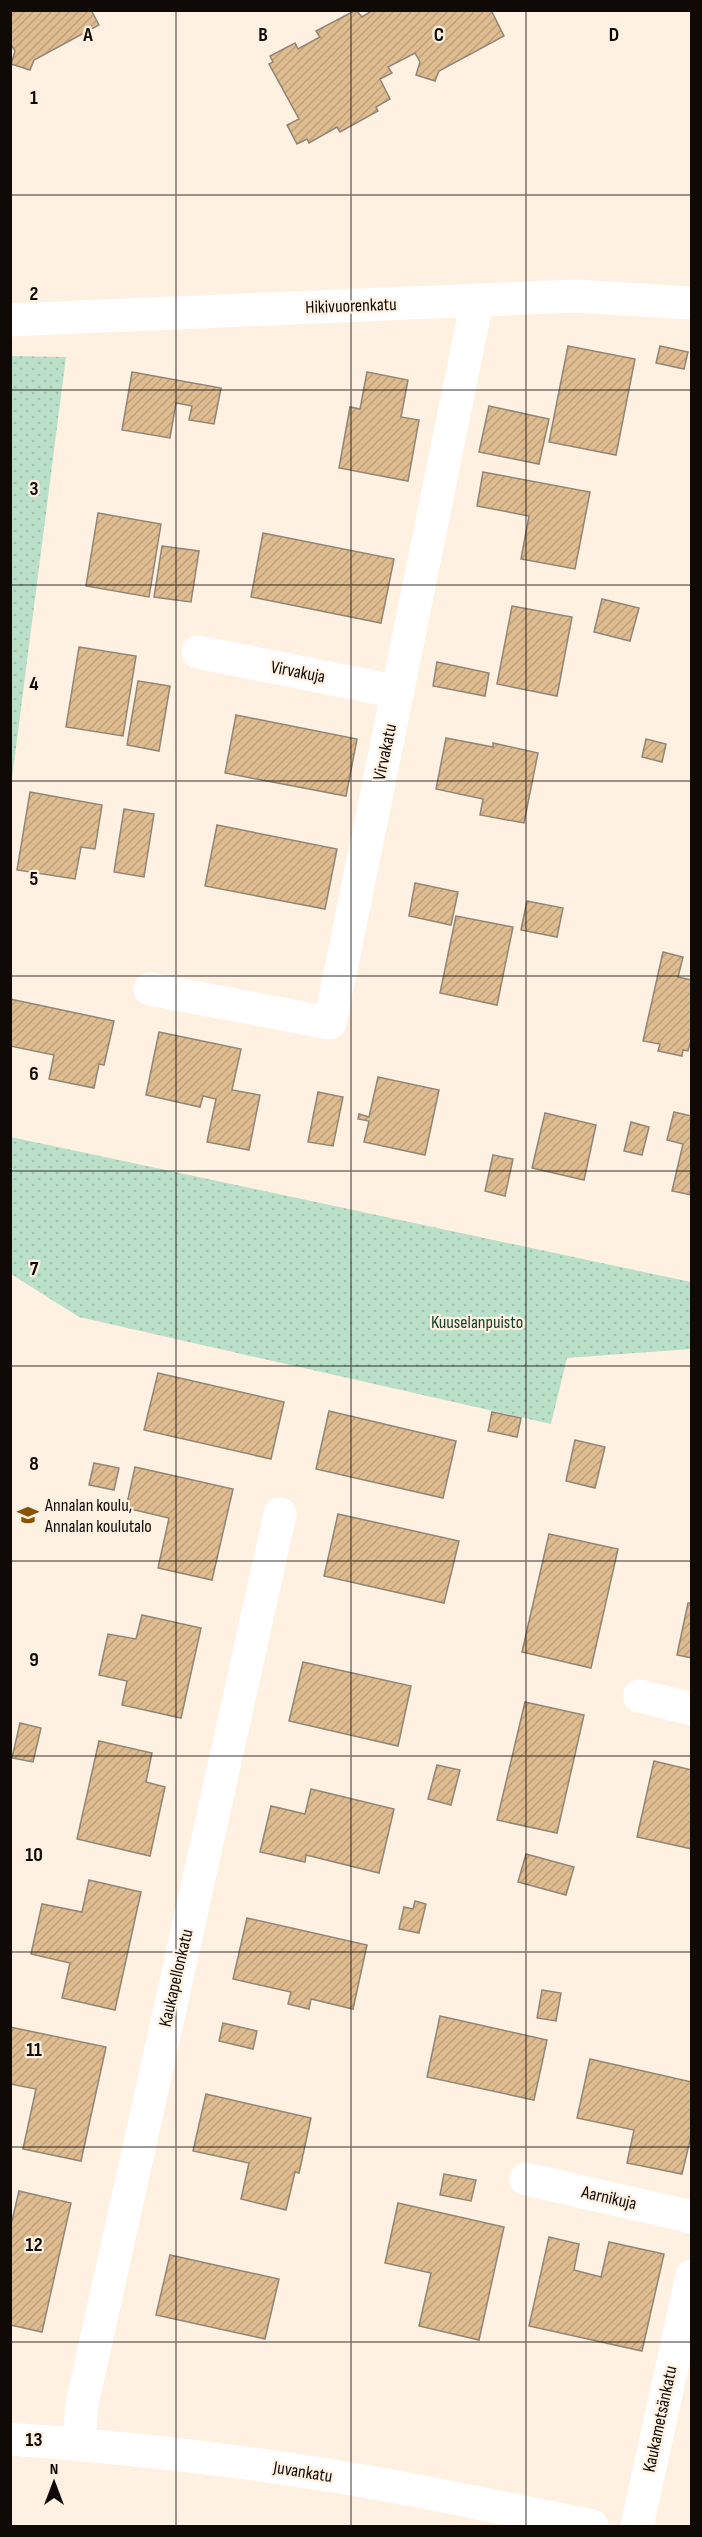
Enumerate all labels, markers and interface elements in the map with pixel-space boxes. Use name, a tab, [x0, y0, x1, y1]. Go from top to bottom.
text: A	[82, 23, 93, 47]
text: B	[258, 23, 268, 47]
text: C	[434, 23, 444, 47]
text: D	[609, 23, 619, 47]
text: 1	[30, 86, 38, 110]
text: 2	[30, 282, 38, 306]
street label: Hikivuorenkatu	[305, 294, 397, 318]
text: 3	[30, 477, 39, 501]
street label: Virvakuja	[269, 656, 327, 688]
text: 4	[29, 672, 39, 696]
street label: Virvakatu	[369, 722, 401, 782]
text: 5	[30, 867, 39, 891]
text: 6	[29, 1062, 39, 1086]
text: 7	[30, 1257, 39, 1281]
park label: Kuuselanpuisto	[431, 1312, 523, 1333]
text: 8	[29, 1452, 39, 1476]
place label: Annalan koulu, Annalan koulutalo	[44, 1495, 152, 1537]
school or university icon: Annalan koulu, Annalan koulutalo	[16, 1503, 40, 1527]
text: 9	[29, 1648, 39, 1672]
text: 10	[25, 1843, 43, 1867]
street label: Kaukapellonkatu	[155, 1927, 197, 2029]
text: 11	[26, 2038, 42, 2062]
street label: Aarnikuja	[579, 2181, 639, 2215]
text: 12	[26, 2233, 42, 2257]
street label: Kaukametsänkatu	[638, 2364, 682, 2474]
text: 13	[26, 2428, 42, 2452]
north arrow	[24, 2453, 84, 2513]
street label: Juvankatu	[271, 2457, 334, 2487]
text: N	[50, 2460, 58, 2479]

